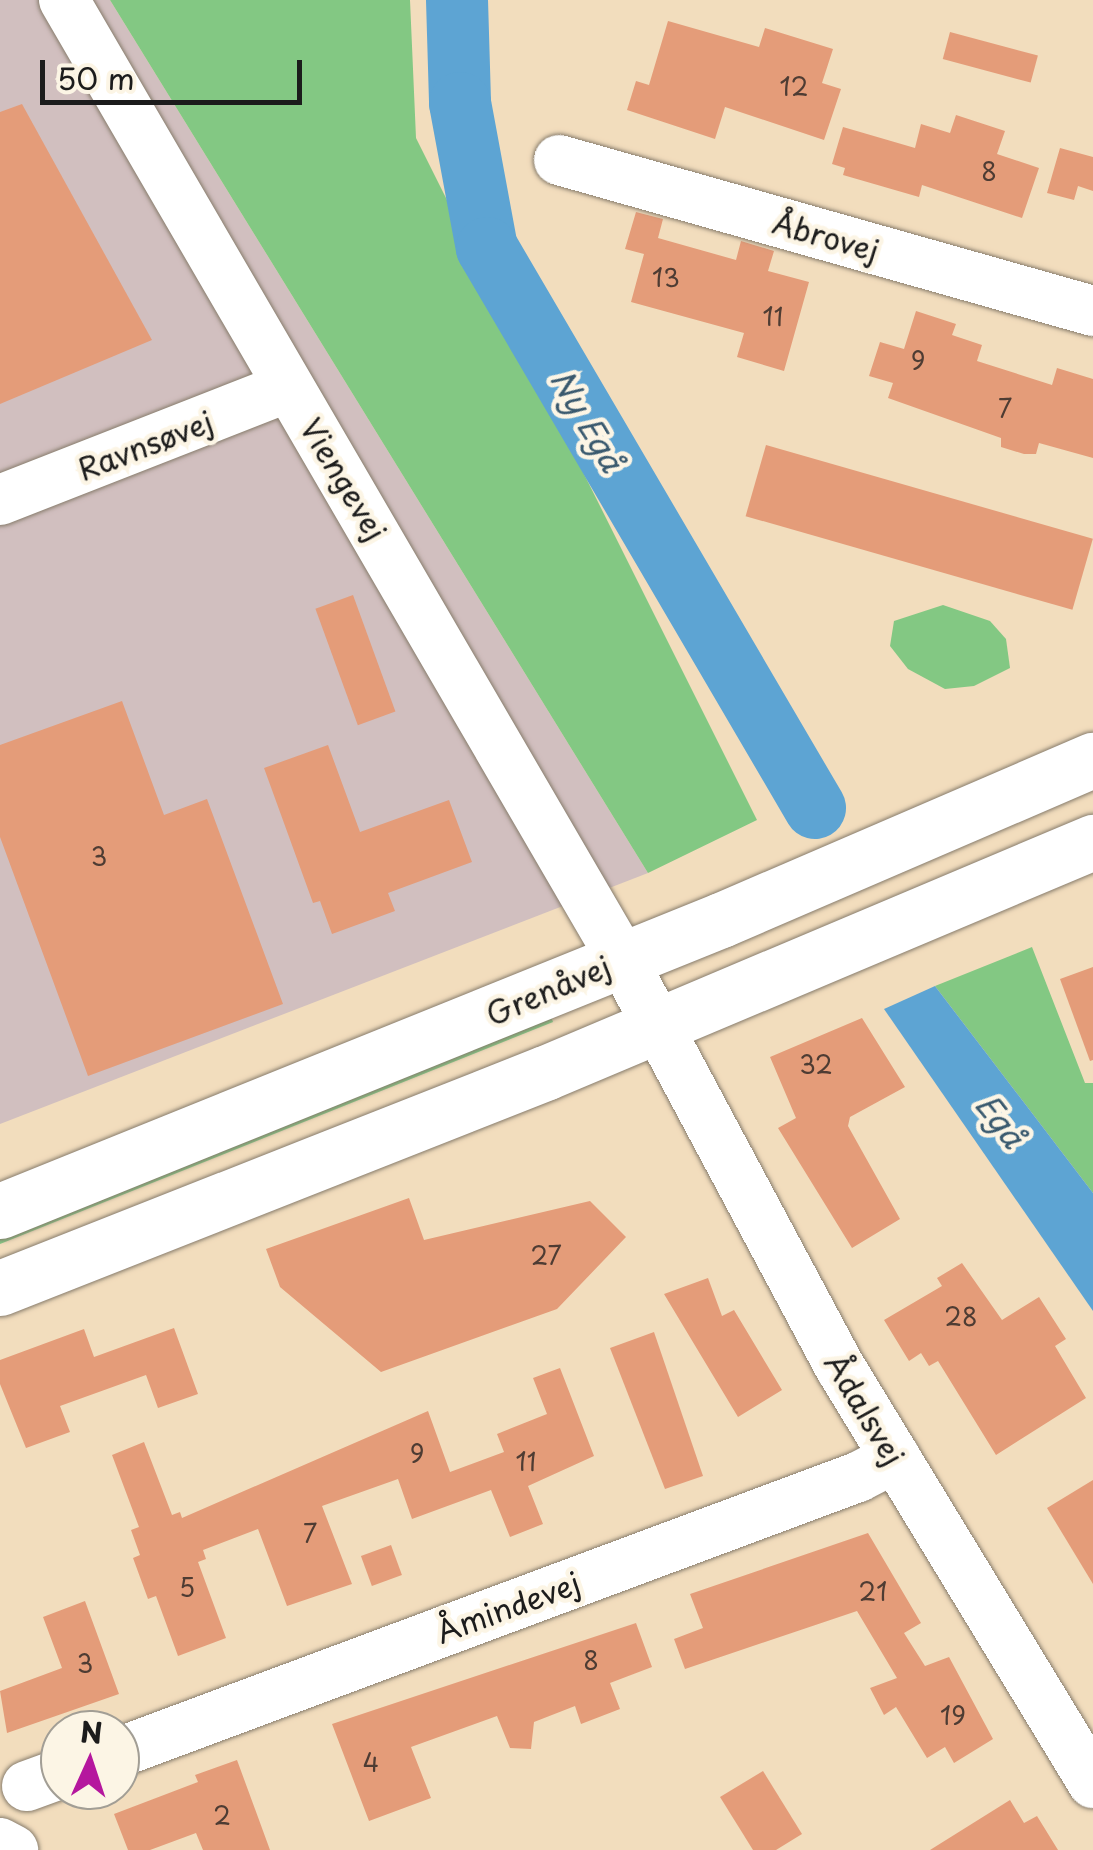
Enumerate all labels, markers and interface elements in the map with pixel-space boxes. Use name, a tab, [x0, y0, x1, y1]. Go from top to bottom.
scale bar	[45, 40, 308, 102]
text: 50 m	[57, 55, 135, 100]
house number: 12	[780, 71, 808, 101]
house number: 8	[981, 156, 997, 186]
street label: Åbrovej	[769, 204, 883, 268]
house number: 13	[652, 262, 680, 292]
house number: 11	[763, 301, 783, 331]
house number: 9	[911, 345, 925, 375]
water label: Ny Egå	[544, 362, 632, 478]
house number: 7	[998, 393, 1012, 423]
street label: Ravnsøvej	[72, 403, 218, 487]
street label: Viengevej	[294, 411, 394, 547]
house number: 3	[91, 841, 107, 871]
street label: Grenåvej	[480, 948, 616, 1032]
house number: 32	[799, 1049, 833, 1079]
water label: Egå	[968, 1086, 1034, 1154]
house number: 27	[530, 1240, 562, 1270]
house number: 28	[944, 1301, 978, 1331]
street label: Ådalsvej	[818, 1347, 912, 1471]
house number: 9	[410, 1438, 424, 1468]
house number: 11	[516, 1446, 536, 1476]
house number: 7	[303, 1518, 317, 1548]
street label: Åmindevej	[431, 1564, 585, 1650]
house number: 5	[179, 1572, 195, 1602]
house number: 21	[859, 1576, 887, 1606]
house number: 8	[583, 1645, 599, 1675]
house number: 3	[77, 1648, 93, 1678]
house number: 19	[940, 1700, 966, 1730]
text: N	[79, 1709, 104, 1754]
north arrow	[40, 1710, 140, 1810]
house number: 4	[363, 1747, 379, 1777]
house number: 2	[213, 1800, 231, 1830]

